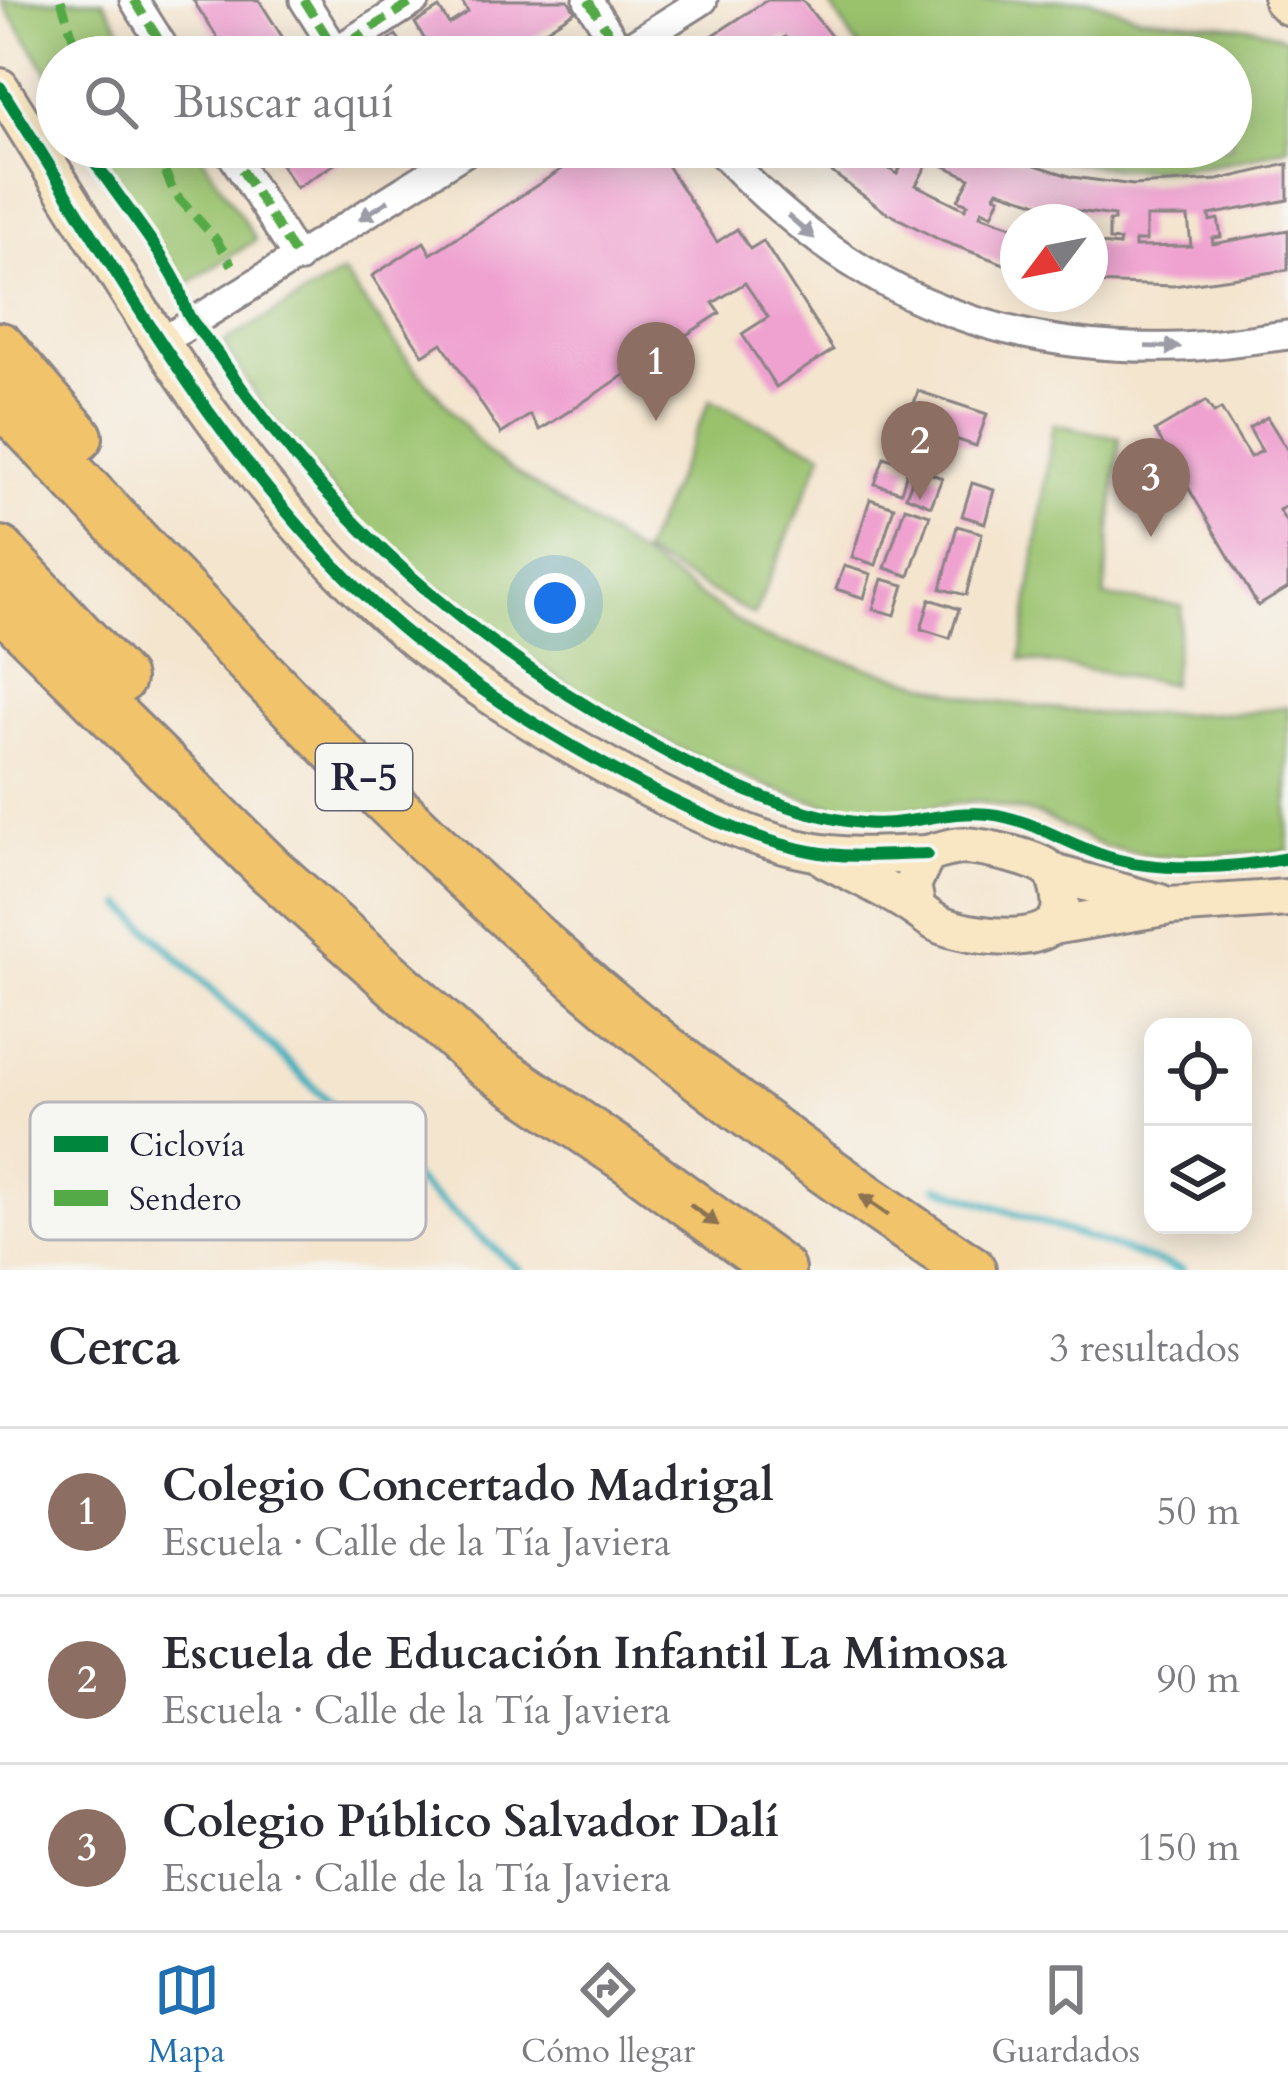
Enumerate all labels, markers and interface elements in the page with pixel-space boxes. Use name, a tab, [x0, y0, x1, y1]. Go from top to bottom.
search box	[36, 36, 1252, 168]
icon: search	[78, 69, 144, 135]
text: Buscar aquí	[174, 72, 394, 133]
one-way arrow	[357, 199, 391, 220]
north arrow	[1000, 204, 1108, 312]
one-way arrow	[786, 213, 816, 240]
pin: 1	[617, 322, 695, 421]
one-way arrow	[1145, 337, 1183, 357]
pin: 2	[881, 401, 959, 500]
pin: 3	[1112, 438, 1190, 537]
your location	[525, 573, 585, 633]
road number: R-5	[316, 744, 412, 810]
map controls	[1144, 1018, 1252, 1234]
button: locate	[1144, 1018, 1252, 1126]
legend	[30, 1102, 426, 1240]
text: Ciclovía	[129, 1123, 245, 1168]
button: layers	[1144, 1126, 1252, 1234]
text: Sendero	[129, 1177, 242, 1222]
one-way arrow	[858, 1194, 890, 1217]
one-way arrow	[688, 1202, 720, 1226]
text: Cerca	[48, 1313, 180, 1383]
text: 3 resultados	[1049, 1322, 1240, 1375]
text: Colegio Concertado Madrigal	[162, 1455, 774, 1516]
text: 1	[77, 1485, 97, 1538]
text: 50 m	[1157, 1485, 1240, 1538]
text: Escuela · Calle de la Tía Javiera	[162, 1516, 671, 1569]
text: Escuela de Educación Infantil La Mimosa	[162, 1623, 1008, 1684]
text: 2	[77, 1653, 97, 1706]
text: 90 m	[1157, 1653, 1240, 1706]
text: Escuela · Calle de la Tía Javiera	[162, 1684, 671, 1737]
text: Colegio Público Salvador Dalí	[162, 1791, 779, 1852]
text: 3	[77, 1821, 97, 1874]
text: 150 m	[1137, 1821, 1240, 1874]
text: Escuela · Calle de la Tía Javiera	[162, 1852, 671, 1905]
tab: Mapa	[148, 1957, 225, 2074]
tab: Cómo llegar	[521, 1957, 695, 2074]
tab: Guardados	[991, 1957, 1140, 2074]

